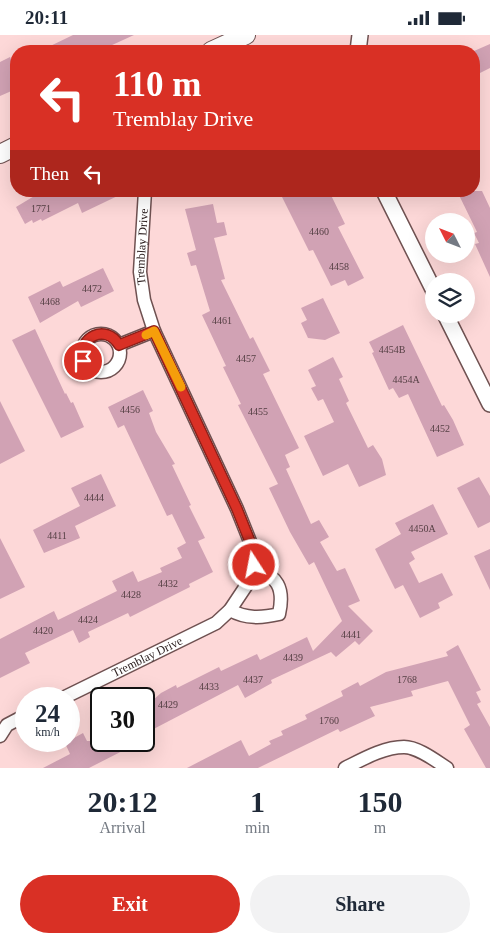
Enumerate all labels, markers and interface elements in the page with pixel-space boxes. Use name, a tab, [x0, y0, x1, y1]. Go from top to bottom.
text: 20:11	[25, 7, 68, 28]
icon: left	[30, 65, 95, 130]
text: 110 m	[113, 65, 201, 104]
text: Tremblay Drive	[113, 106, 253, 131]
icon: left	[79, 160, 107, 188]
text: Then	[30, 163, 69, 184]
house number: 1771	[31, 203, 51, 214]
street label: Tremblay Drive	[133, 208, 151, 286]
north arrow	[425, 213, 475, 263]
map controls	[425, 213, 475, 323]
house number: 4460	[309, 226, 329, 237]
house number: 4458	[329, 261, 349, 272]
button: layers	[425, 273, 475, 323]
house number: 4472	[82, 283, 102, 294]
house number: 4468	[40, 296, 60, 307]
house number: 4461	[212, 315, 232, 326]
pin	[62, 340, 104, 382]
house number: 4454B	[379, 344, 406, 355]
icon: arrive	[69, 347, 97, 375]
house number: 4457	[236, 353, 256, 364]
house number: 4454A	[392, 374, 420, 385]
house number: 4456	[120, 404, 140, 415]
house number: 4455	[248, 406, 268, 417]
house number: 4452	[430, 423, 450, 434]
house number: 4444	[84, 492, 104, 503]
house number: 4450A	[408, 523, 436, 534]
house number: 4411	[47, 530, 67, 541]
position arrow	[227, 538, 279, 590]
house number: 4432	[158, 578, 178, 589]
house number: 4428	[121, 589, 141, 600]
house number: 4424	[78, 614, 98, 625]
house number: 4420	[33, 625, 53, 636]
house number: 4441	[341, 629, 361, 640]
street label: Tremblay Drive	[110, 634, 185, 680]
house number: 4439	[283, 652, 303, 663]
house number: 4437	[243, 674, 263, 685]
house number: 1768	[397, 674, 417, 685]
house number: 4433	[199, 681, 219, 692]
speed limit sign: 30	[90, 687, 155, 752]
house number: 4429	[158, 699, 178, 710]
text: 24	[35, 700, 60, 727]
house number: 1760	[319, 715, 339, 726]
text: km/h	[35, 725, 60, 739]
text: 20:12	[88, 785, 158, 818]
text: 1	[250, 785, 265, 818]
text: 150	[357, 785, 402, 818]
text: Arrival	[99, 819, 146, 836]
text: min	[245, 819, 270, 836]
text: m	[374, 819, 386, 836]
button: Exit	[20, 875, 240, 933]
button: Share	[250, 875, 470, 933]

